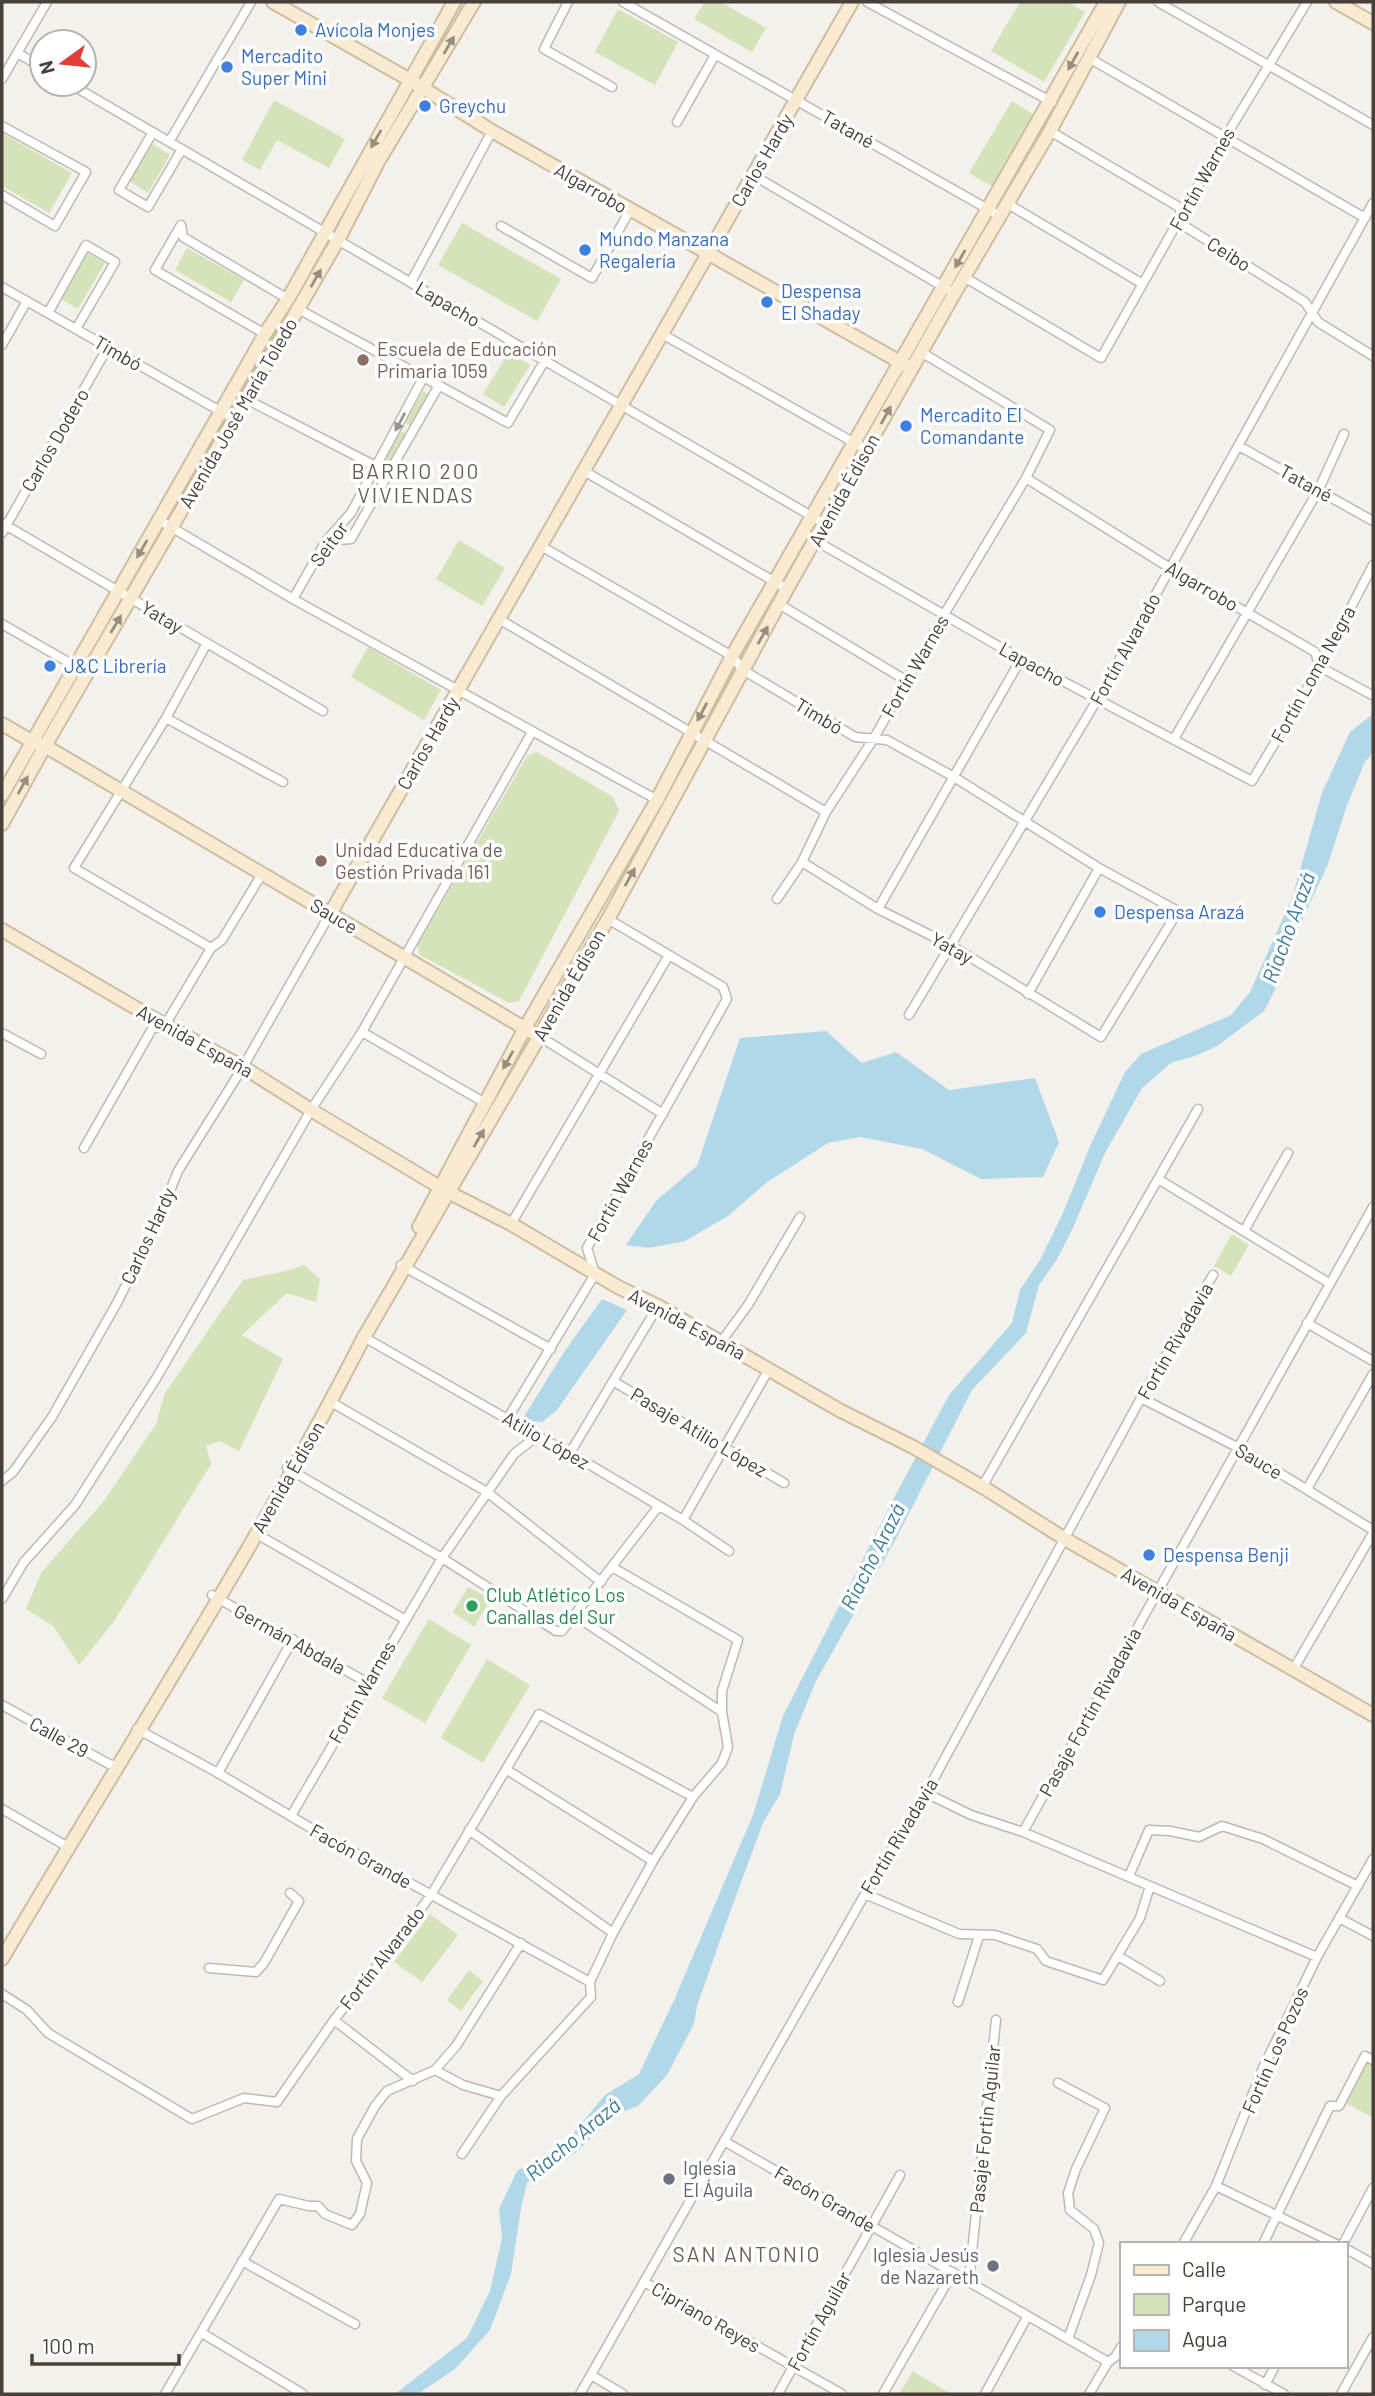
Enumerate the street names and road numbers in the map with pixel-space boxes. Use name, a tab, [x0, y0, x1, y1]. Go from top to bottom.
street label: Tatané	[818, 104, 879, 153]
street label: Carlos Hardy	[726, 109, 798, 210]
street label: Fortín Warnes	[1164, 123, 1239, 234]
street label: Algarrobo	[551, 157, 632, 218]
street label: Ceibo	[1203, 231, 1255, 276]
street label: Lapacho	[412, 276, 485, 331]
street label: Avenida José María Toledo	[174, 313, 302, 512]
street label: Timbó	[90, 330, 146, 375]
street label: Carlos Dodero	[16, 384, 93, 495]
street label: Avenida Édison	[803, 429, 884, 550]
street label: Tatané	[1276, 459, 1337, 506]
street label: Seitor	[305, 517, 353, 571]
street label: Algarrobo	[1162, 555, 1243, 616]
street label: Fortín Alvarado	[1084, 589, 1165, 709]
street label: Yatay	[137, 595, 188, 638]
street label: Fortín Loma Negra	[1265, 601, 1360, 746]
street label: Fortín Warnes	[876, 611, 953, 721]
street label: Lapacho	[996, 636, 1069, 691]
street label: Carlos Hardy	[392, 692, 464, 793]
street label: Timbó	[791, 692, 847, 739]
street label: Sauce	[306, 893, 362, 938]
street label: Avenida Édison	[527, 925, 610, 1045]
street label: Yatay	[927, 927, 978, 969]
street label: Avenida España	[133, 999, 257, 1082]
street label: Fortín Warnes	[582, 1134, 657, 1245]
street label: Carlos Hardy	[115, 1184, 180, 1288]
street label: Fortín Rivadavia	[1132, 1278, 1217, 1403]
street label: Avenida España	[625, 1283, 750, 1364]
street label: Pasaje Atilio López	[627, 1382, 771, 1481]
street label: Atilio López	[499, 1406, 594, 1474]
street label: Avenida Édison	[246, 1417, 329, 1537]
street label: Sauce	[1232, 1438, 1287, 1484]
street label: Avenida España	[1117, 1561, 1241, 1646]
street label: Germán Abdala	[230, 1598, 350, 1679]
street label: Pasaje Fortín Rivadavia	[1034, 1623, 1146, 1800]
street label: Fortín Warnes	[323, 1637, 400, 1747]
street label: Calle 29	[26, 1711, 93, 1762]
street label: Fortín Rivadavia	[855, 1774, 942, 1898]
street label: Facón Grande	[306, 1818, 416, 1893]
street label: Fortín Alvarado	[334, 1902, 429, 2014]
street label: Fortín Los Pozos	[1236, 1983, 1313, 2117]
street label: Pasaje Fortin Aguilar	[964, 2044, 1005, 2214]
street label: Facón Grande	[771, 2160, 880, 2237]
street label: Fortín Aguilar	[782, 2267, 855, 2374]
street label: Cipriano Reyes	[648, 2276, 765, 2357]

